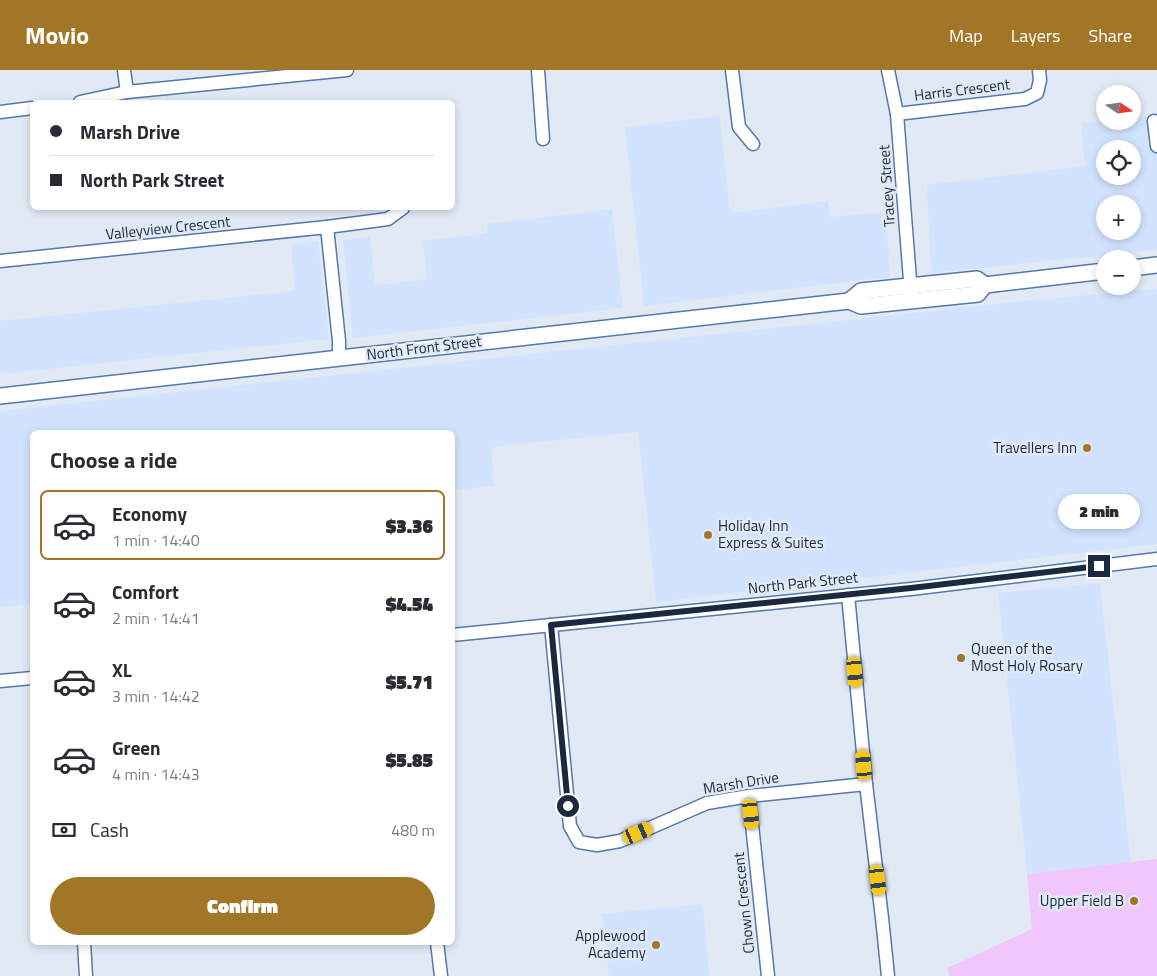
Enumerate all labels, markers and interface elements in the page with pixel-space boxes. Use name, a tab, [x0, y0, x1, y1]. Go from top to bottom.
text: Movio	[25, 17, 89, 53]
text: Map	[949, 22, 983, 49]
text: Layers	[1011, 22, 1060, 49]
text: Share	[1088, 22, 1132, 49]
street label: Harris Crescent	[913, 72, 1012, 107]
north arrow	[1096, 85, 1141, 130]
map controls	[1096, 85, 1141, 295]
text: Marsh Drive	[80, 117, 180, 146]
button: locate	[1096, 140, 1141, 185]
street label: Tracey Street	[872, 143, 901, 228]
text: North Park Street	[80, 165, 224, 194]
button: +	[1096, 195, 1141, 240]
street label: Valleyview Crescent	[104, 209, 232, 245]
button: −	[1096, 250, 1141, 295]
street label: North Front Street	[365, 329, 483, 366]
place label: Travellers Inn	[993, 436, 1077, 459]
marker: Travellers Inn	[1081, 442, 1093, 454]
text: Choose a ride	[50, 443, 177, 477]
callout: 2 min	[1058, 494, 1140, 528]
text: Economy	[112, 499, 187, 528]
text: 2 min	[1079, 499, 1119, 523]
icon: car	[52, 503, 97, 548]
text: $3.36	[386, 511, 433, 540]
place label: Holiday Inn Express & Suites	[718, 514, 824, 554]
text: 1 min · 14:40	[112, 528, 200, 552]
marker: Holiday Inn Express & Suites	[702, 529, 714, 541]
route end	[1088, 555, 1110, 577]
street label: North Park Street	[747, 565, 860, 600]
text: Comfort	[112, 577, 179, 606]
icon: car	[52, 581, 97, 626]
text: $4.54	[386, 589, 433, 618]
text: 2 min · 14:41	[112, 606, 200, 630]
place label: Queen of the Most Holy Rosary	[971, 637, 1083, 677]
marker: Queen of the Most Holy Rosary	[955, 652, 967, 664]
text: XL	[112, 655, 132, 684]
car	[846, 656, 863, 688]
icon: car	[52, 659, 97, 704]
text: $5.71	[386, 667, 433, 696]
text: 3 min · 14:42	[112, 684, 200, 708]
text: Green	[112, 733, 161, 762]
icon: car	[52, 737, 97, 782]
text: $5.85	[386, 745, 433, 774]
car	[855, 749, 872, 781]
text: 4 min · 14:43	[112, 762, 200, 786]
street label: Marsh Drive	[701, 765, 780, 800]
route start	[557, 795, 579, 817]
car	[741, 798, 760, 830]
text: Cash	[90, 815, 129, 844]
icon: cash	[50, 816, 78, 844]
text: 480 m	[391, 818, 435, 842]
car	[621, 820, 654, 846]
street label: Chown Crescent	[727, 850, 760, 955]
car	[868, 864, 887, 896]
button: Confirm	[50, 877, 435, 935]
place label: Upper Field B	[1040, 889, 1124, 912]
marker: Upper Field B	[1128, 895, 1140, 907]
place label: Applewood Academy	[575, 924, 646, 964]
marker: Applewood Academy	[650, 939, 662, 951]

